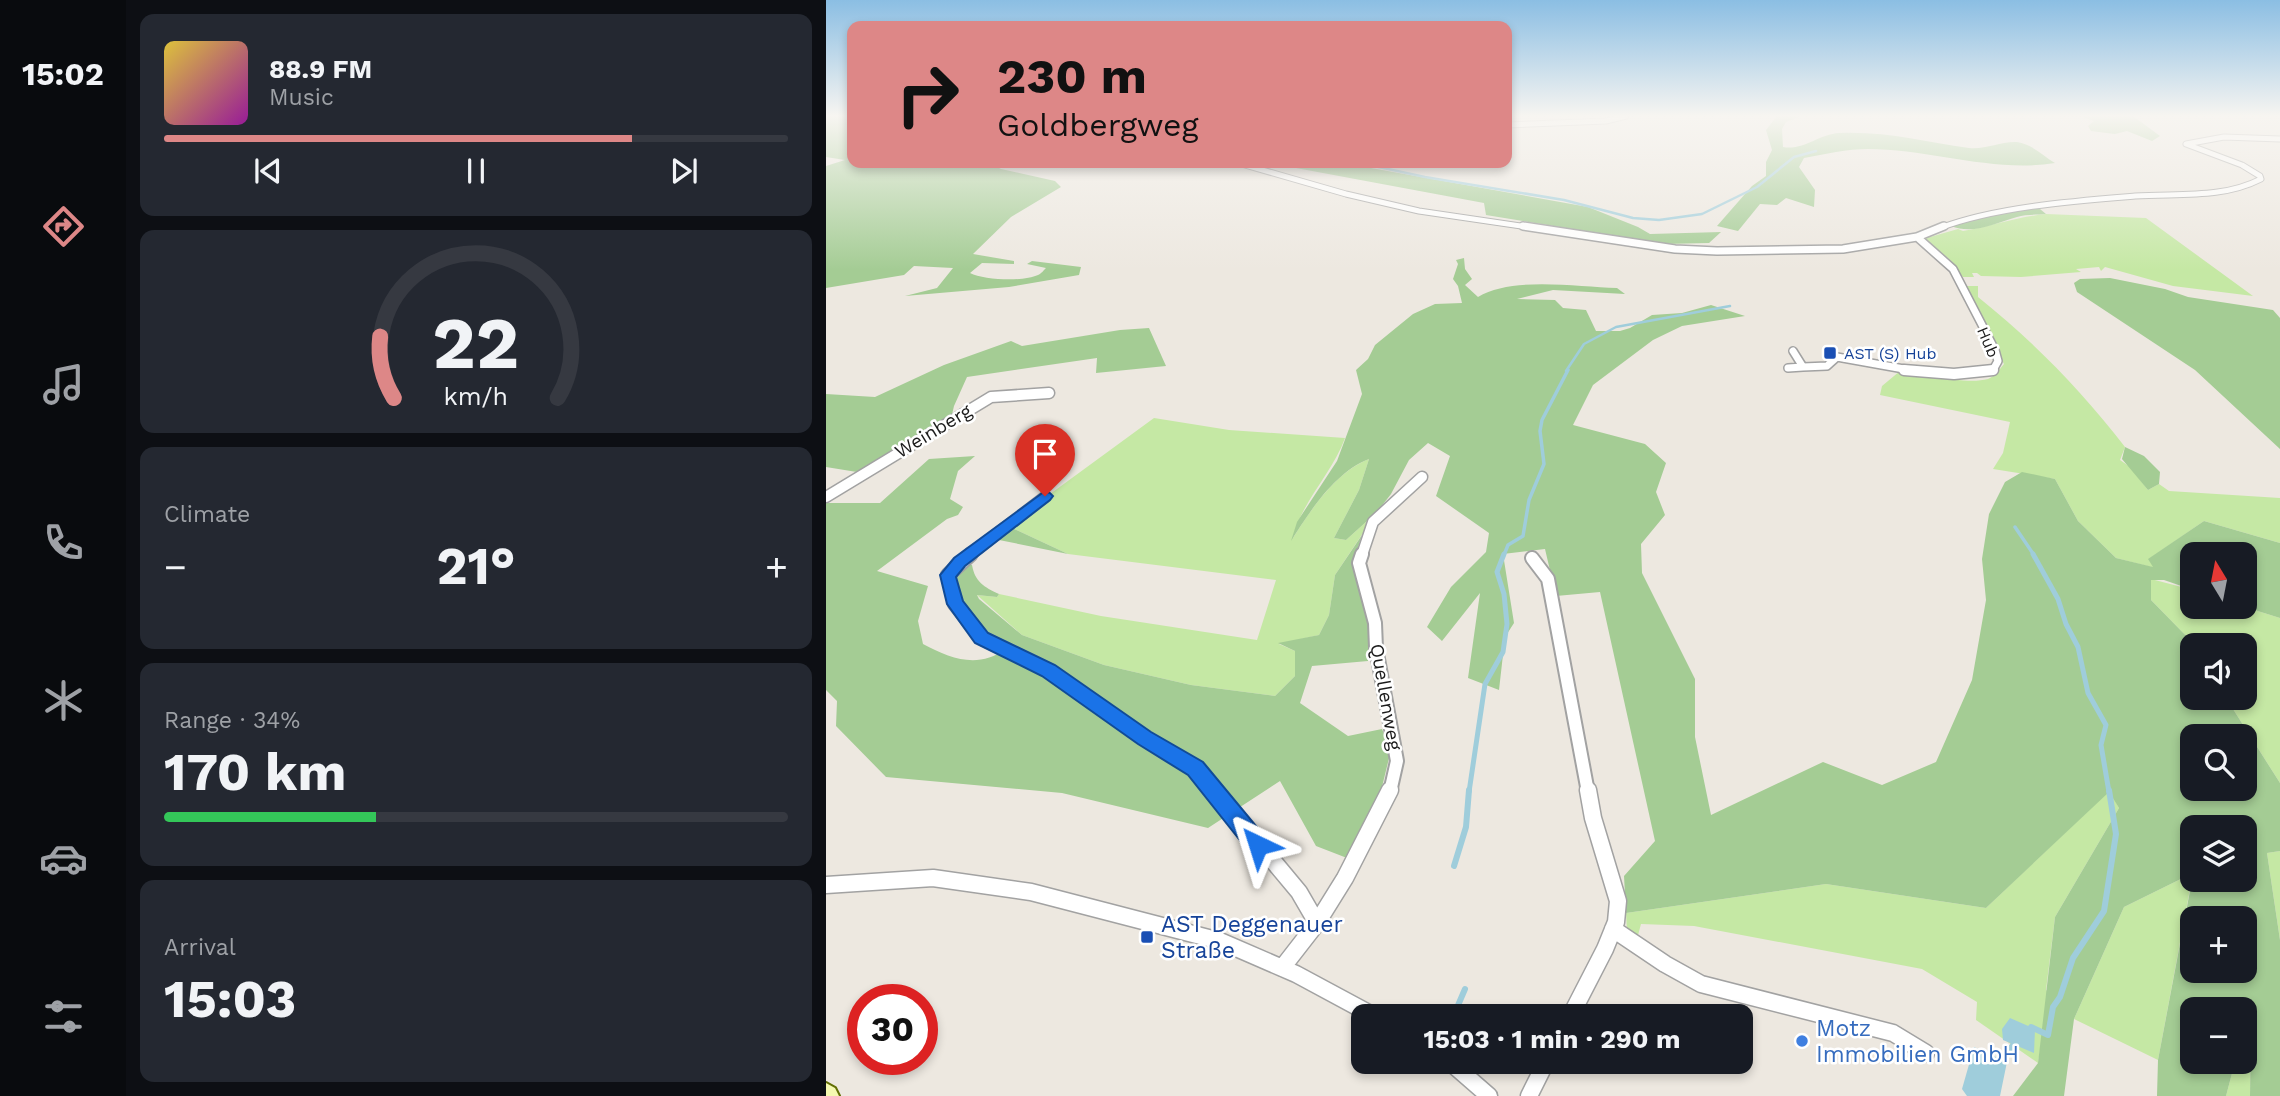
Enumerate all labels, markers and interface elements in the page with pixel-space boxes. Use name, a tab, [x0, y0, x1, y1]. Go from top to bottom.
text: 230 m	[997, 47, 1147, 105]
icon: right	[882, 49, 973, 140]
text: 88.9 FM	[269, 54, 372, 84]
text: 15:02	[22, 55, 104, 93]
text: Music	[269, 84, 334, 111]
text: Goldbergweg	[997, 106, 1198, 144]
icon: previous	[249, 152, 287, 190]
icon: pause	[457, 152, 495, 190]
icon: next	[665, 152, 703, 190]
icon: directions	[39, 202, 88, 251]
text: 22	[433, 300, 519, 386]
street label: Hub	[1973, 324, 2003, 360]
place label: AST (S) Hub	[1844, 344, 1936, 363]
marker: AST (S) Hub	[1822, 345, 1838, 361]
icon: music	[39, 360, 88, 409]
text: km/h	[444, 381, 508, 410]
street label: Weinberg	[890, 399, 976, 463]
pin	[1015, 424, 1075, 496]
icon: arrive	[1026, 435, 1064, 473]
text: Climate	[164, 501, 250, 528]
icon: phone	[39, 518, 88, 567]
text: 21°	[436, 536, 516, 597]
north arrow	[2180, 542, 2258, 620]
map controls	[2180, 542, 2257, 1074]
text: −	[164, 545, 187, 589]
text: +	[765, 545, 788, 589]
button: sound	[2180, 633, 2257, 710]
street label: Quellenweg	[1365, 642, 1407, 753]
icon: climate	[39, 676, 88, 725]
text: Range · 34%	[164, 707, 300, 734]
button: search	[2180, 724, 2257, 801]
text: 170 km	[164, 742, 346, 803]
position arrow	[1221, 808, 1295, 882]
button: layers	[2180, 815, 2257, 892]
icon: car	[39, 834, 88, 883]
button: +	[2180, 906, 2257, 983]
place label: AST Deggenauer Straße	[1161, 911, 1343, 964]
marker: AST Deggenauer Straße	[1139, 929, 1155, 945]
text: Arrival	[164, 934, 236, 961]
text: 15:03	[164, 969, 296, 1030]
speed limit sign: 30	[847, 984, 938, 1075]
icon: filters	[39, 992, 88, 1041]
button: −	[2180, 997, 2257, 1074]
place label: Motz Immobilien GmbH	[1816, 1015, 2019, 1068]
text: 15:03 · 1 min · 290 m	[1424, 1024, 1680, 1054]
marker: Motz Immobilien GmbH	[1794, 1033, 1810, 1049]

